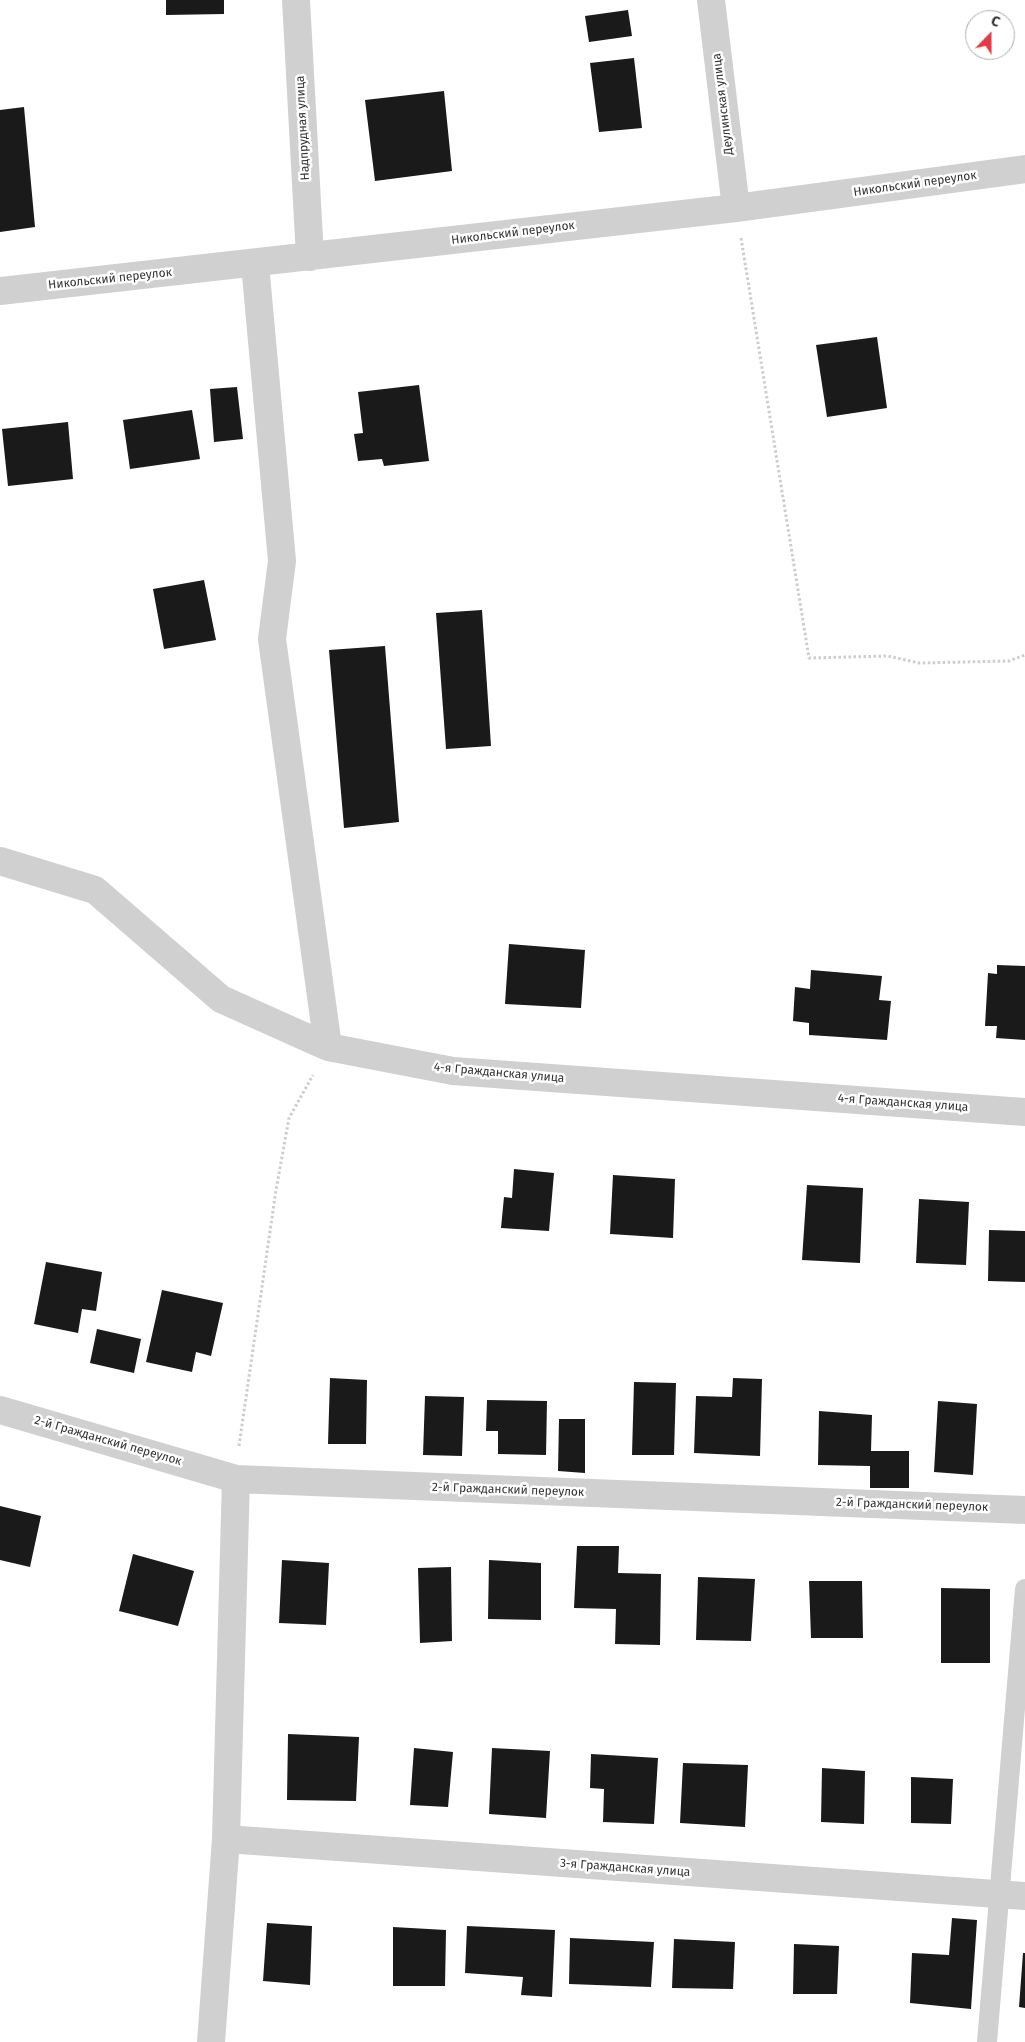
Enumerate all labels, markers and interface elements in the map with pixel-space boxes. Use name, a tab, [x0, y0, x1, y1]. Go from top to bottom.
north arrow	[965, 10, 1015, 60]
text: С	[989, 12, 1002, 31]
street label: Деулинская улица	[710, 52, 736, 156]
street label: Надпрудная улица	[293, 75, 313, 181]
street label: Никольский переулок	[853, 168, 977, 200]
street label: Никольский переулок	[450, 218, 576, 248]
street label: Никольский переулок	[47, 265, 173, 293]
street label: 4-я Гражданская улица	[433, 1060, 565, 1086]
street label: 4-я Гражданская улица	[837, 1091, 969, 1115]
street label: 2-й Гражданский переулок	[33, 1413, 183, 1469]
street label: 2-й Гражданский переулок	[432, 1480, 584, 1500]
street label: 2-й Гражданский переулок	[836, 1495, 988, 1515]
street label: 3-я Гражданская улица	[559, 1856, 691, 1880]

